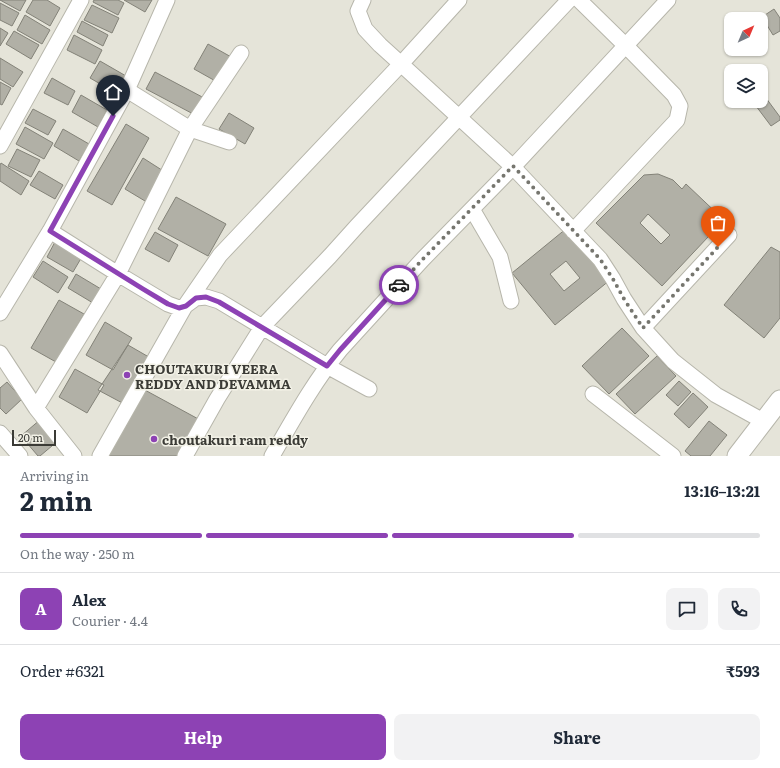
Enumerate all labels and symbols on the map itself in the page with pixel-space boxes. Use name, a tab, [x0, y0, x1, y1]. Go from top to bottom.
north arrow	[724, 12, 768, 56]
pin	[96, 75, 130, 116]
pin	[701, 206, 735, 247]
courier	[379, 265, 419, 305]
place label: CHOUTAKURI VEERA REDDY AND DEVAMMA	[135, 359, 291, 393]
marker: CHOUTAKURI VEERA REDDY AND DEVAMMA	[122, 370, 132, 380]
scale bar	[12, 428, 56, 447]
place label: choutakuri ram reddy	[162, 430, 308, 449]
marker: choutakuri ram reddy	[149, 434, 159, 444]

